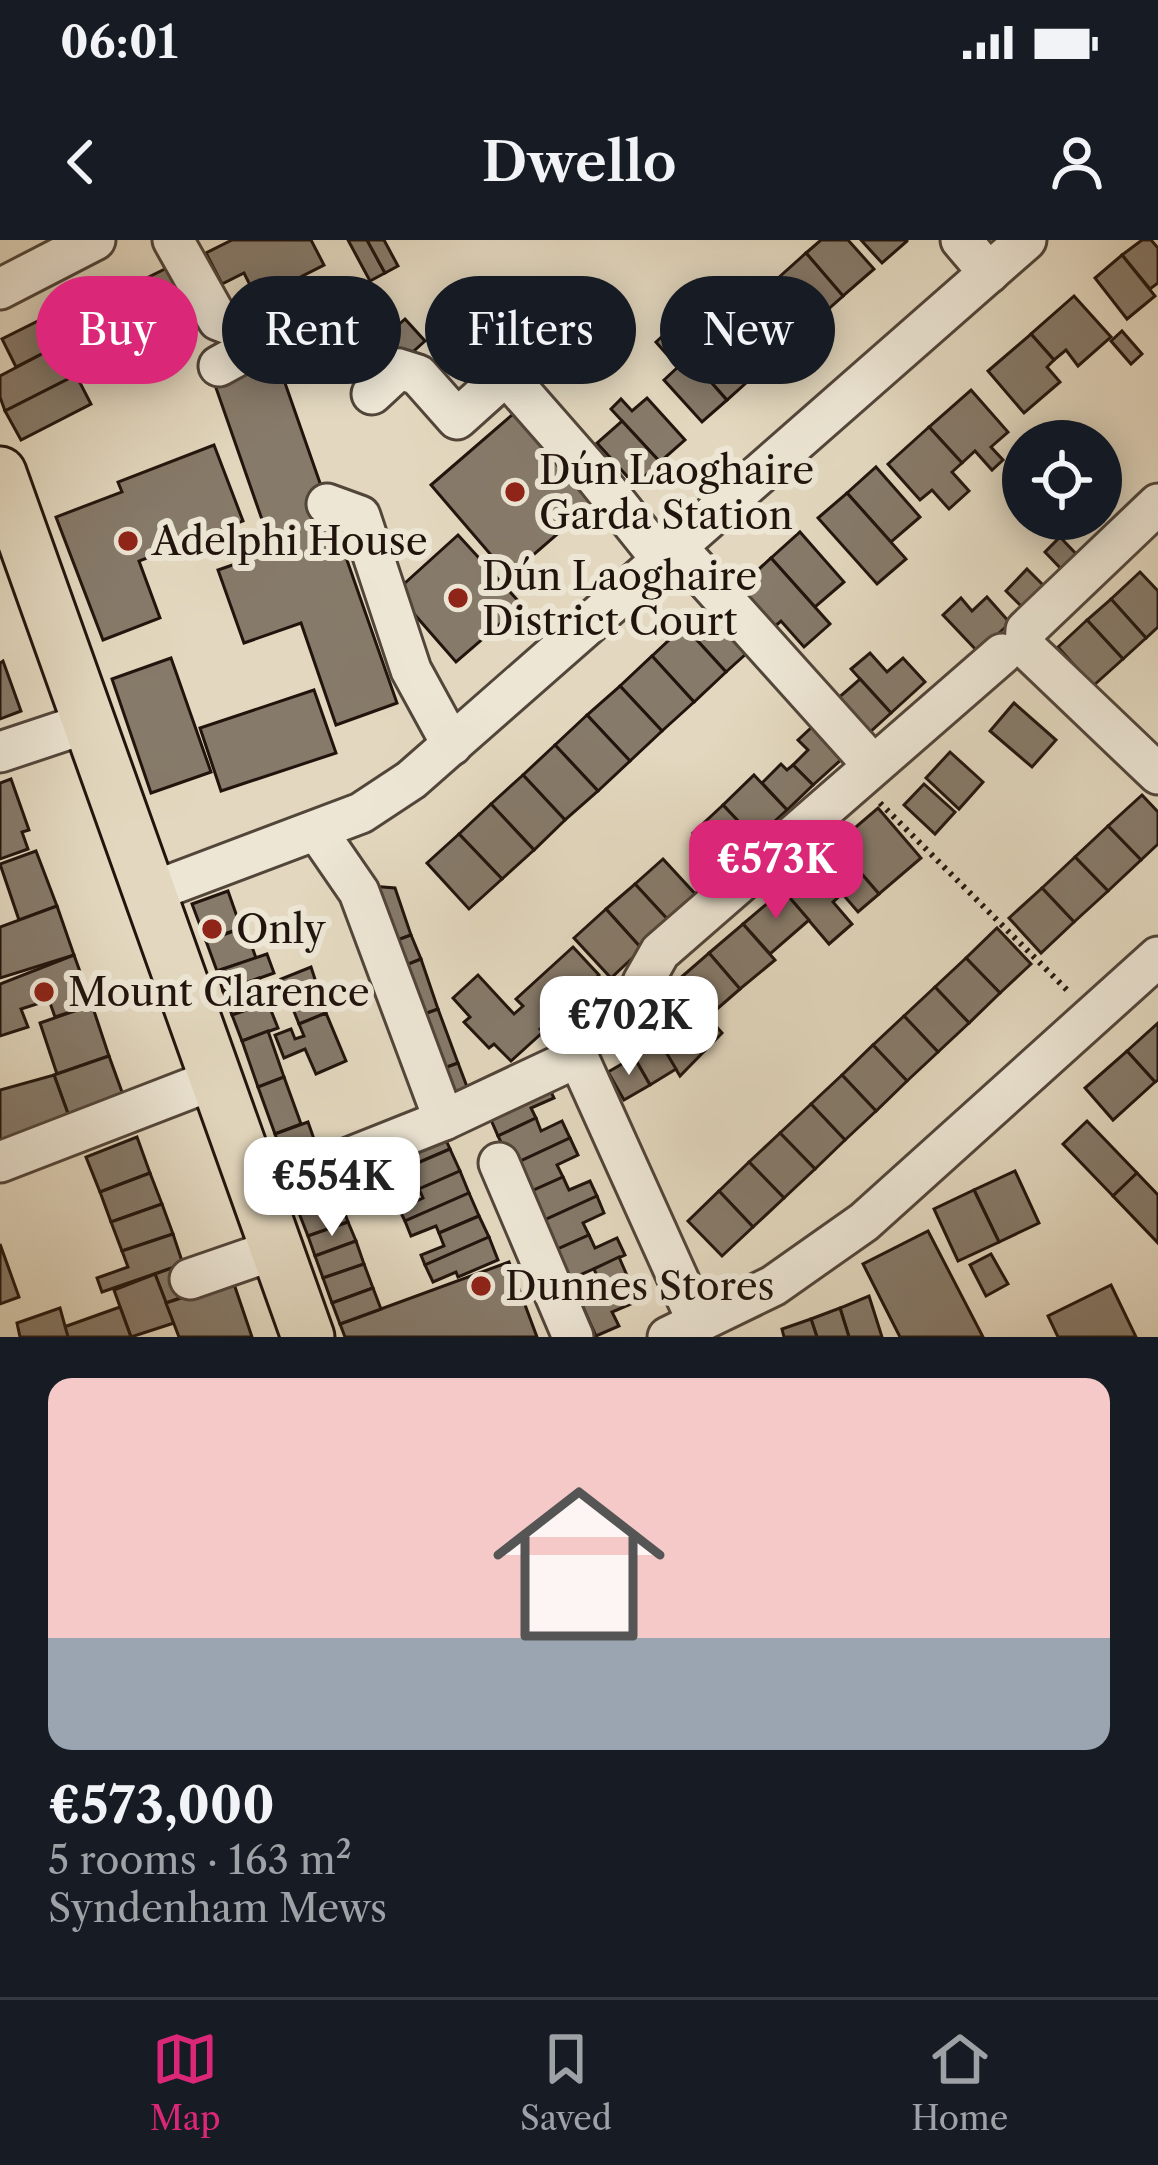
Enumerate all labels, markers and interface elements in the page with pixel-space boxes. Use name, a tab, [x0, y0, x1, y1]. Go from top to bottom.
text: 06:01	[60, 14, 178, 70]
icon: back	[48, 129, 114, 195]
text: Dwello	[481, 129, 677, 195]
icon: person	[1044, 129, 1110, 195]
chip: Buy	[36, 276, 198, 384]
chip: Rent	[222, 276, 401, 384]
chip: Filters	[425, 276, 636, 384]
chip: New	[660, 276, 835, 384]
map controls	[1002, 420, 1122, 540]
button: locate	[1002, 420, 1122, 540]
place label: Dún Laoghaire Garda Station	[539, 446, 814, 539]
marker: Dún Laoghaire Garda Station	[502, 479, 528, 505]
place label: Adelphi House	[151, 517, 427, 565]
marker: Adelphi House	[115, 528, 141, 554]
place label: Dún Laoghaire District Court	[482, 552, 757, 645]
marker: Dún Laoghaire District Court	[445, 585, 471, 611]
pin: €573K	[692, 820, 860, 922]
text: €573K	[716, 835, 836, 883]
place label: Only	[236, 905, 326, 953]
marker: Only	[199, 916, 225, 942]
place label: Mount Clarence	[68, 968, 370, 1016]
pin: €702K	[545, 976, 713, 1078]
marker: Mount Clarence	[31, 979, 57, 1005]
text: €702K	[567, 991, 691, 1039]
pin: €554K	[248, 1137, 416, 1239]
text: €554K	[271, 1152, 393, 1200]
place label: Dunnes Stores	[505, 1262, 774, 1310]
marker: Dunnes Stores	[468, 1273, 494, 1299]
icon: home	[471, 1456, 687, 1672]
text: €573,000	[48, 1774, 275, 1836]
text: 5 rooms · 163 m²	[48, 1836, 352, 1884]
text: Syndenham Mews	[48, 1884, 387, 1932]
tab: Map	[150, 2026, 221, 2139]
tab: Saved	[520, 2026, 612, 2139]
tab: Home	[911, 2026, 1008, 2139]

